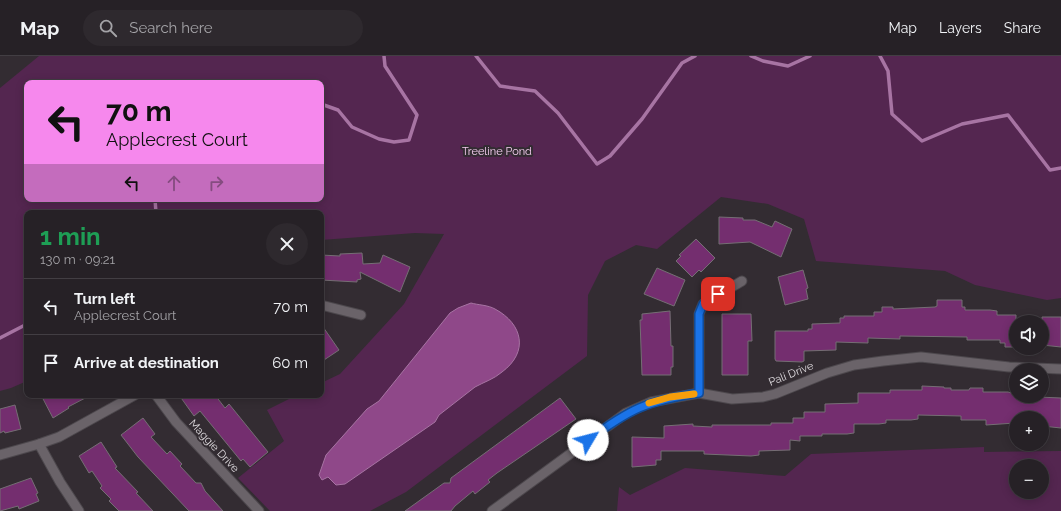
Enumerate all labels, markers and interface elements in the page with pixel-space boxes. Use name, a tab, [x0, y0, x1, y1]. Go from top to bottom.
search box	[83, 10, 363, 46]
text: Map	[20, 17, 59, 39]
icon: search	[97, 17, 119, 39]
text: Search here	[129, 19, 213, 37]
text: Map	[889, 20, 917, 36]
text: Layers	[939, 20, 982, 36]
text: Share	[1004, 20, 1041, 36]
text: 70 m	[106, 95, 172, 128]
icon: left	[40, 96, 92, 148]
text: Applecrest Court	[106, 129, 248, 150]
park label: Treeline Pond	[462, 145, 532, 158]
icon: left	[121, 172, 143, 194]
icon: ahead	[163, 172, 185, 194]
icon: right	[205, 172, 227, 194]
text: 1 min	[40, 222, 101, 251]
button: close	[266, 223, 308, 265]
text: 130 m · 09:21	[40, 252, 115, 267]
pin	[701, 277, 735, 311]
icon: arrive	[707, 283, 729, 305]
text: Turn left	[74, 290, 135, 308]
icon: left	[40, 296, 62, 318]
text: 70 m	[273, 298, 308, 316]
text: Applecrest Court	[74, 308, 176, 323]
map controls	[1009, 315, 1049, 499]
button: sound	[1009, 315, 1049, 355]
icon: arrive	[40, 352, 62, 374]
text: Arrive at destination	[74, 354, 219, 372]
text: 60 m	[272, 354, 308, 372]
street label: Pali Drive	[767, 359, 816, 389]
button: layers	[1009, 363, 1049, 403]
button: +	[1009, 411, 1049, 451]
street label: Maggie Drive	[186, 417, 242, 475]
position arrow	[567, 419, 609, 461]
button: −	[1009, 459, 1049, 499]

